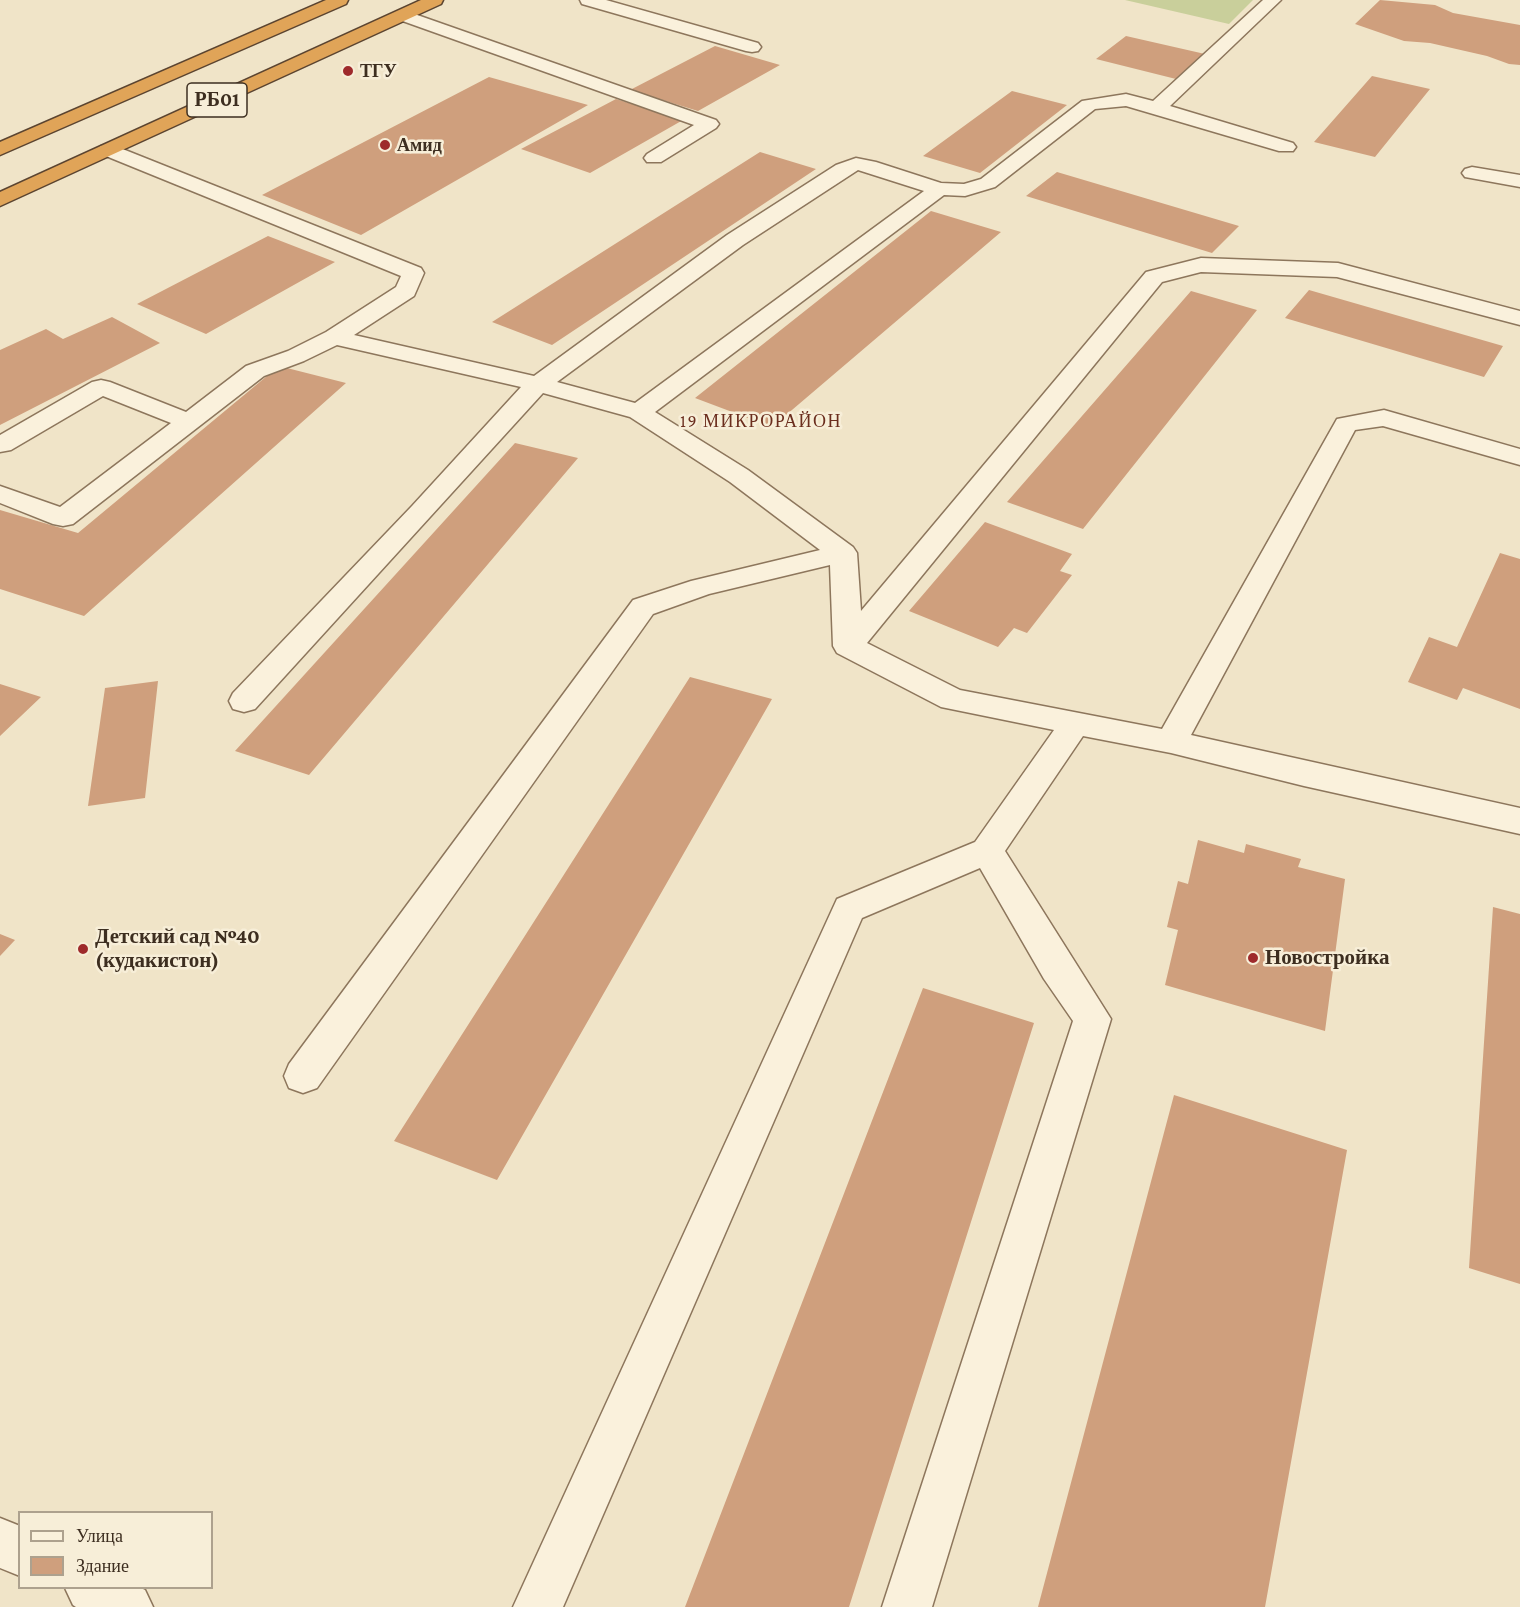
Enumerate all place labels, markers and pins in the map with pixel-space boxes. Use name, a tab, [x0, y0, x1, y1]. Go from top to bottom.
place label: ТГУ	[360, 60, 397, 82]
marker: ТГУ	[341, 64, 355, 78]
place label: Амид	[397, 134, 442, 156]
marker: Амид	[378, 138, 392, 152]
place label: Детский сад №40 (кудакистон)	[95, 924, 260, 974]
marker: Детский сад №40 (кудакистон)	[76, 942, 90, 956]
place label: Новостройка	[1265, 945, 1389, 971]
marker: Новостройка	[1246, 951, 1260, 965]

